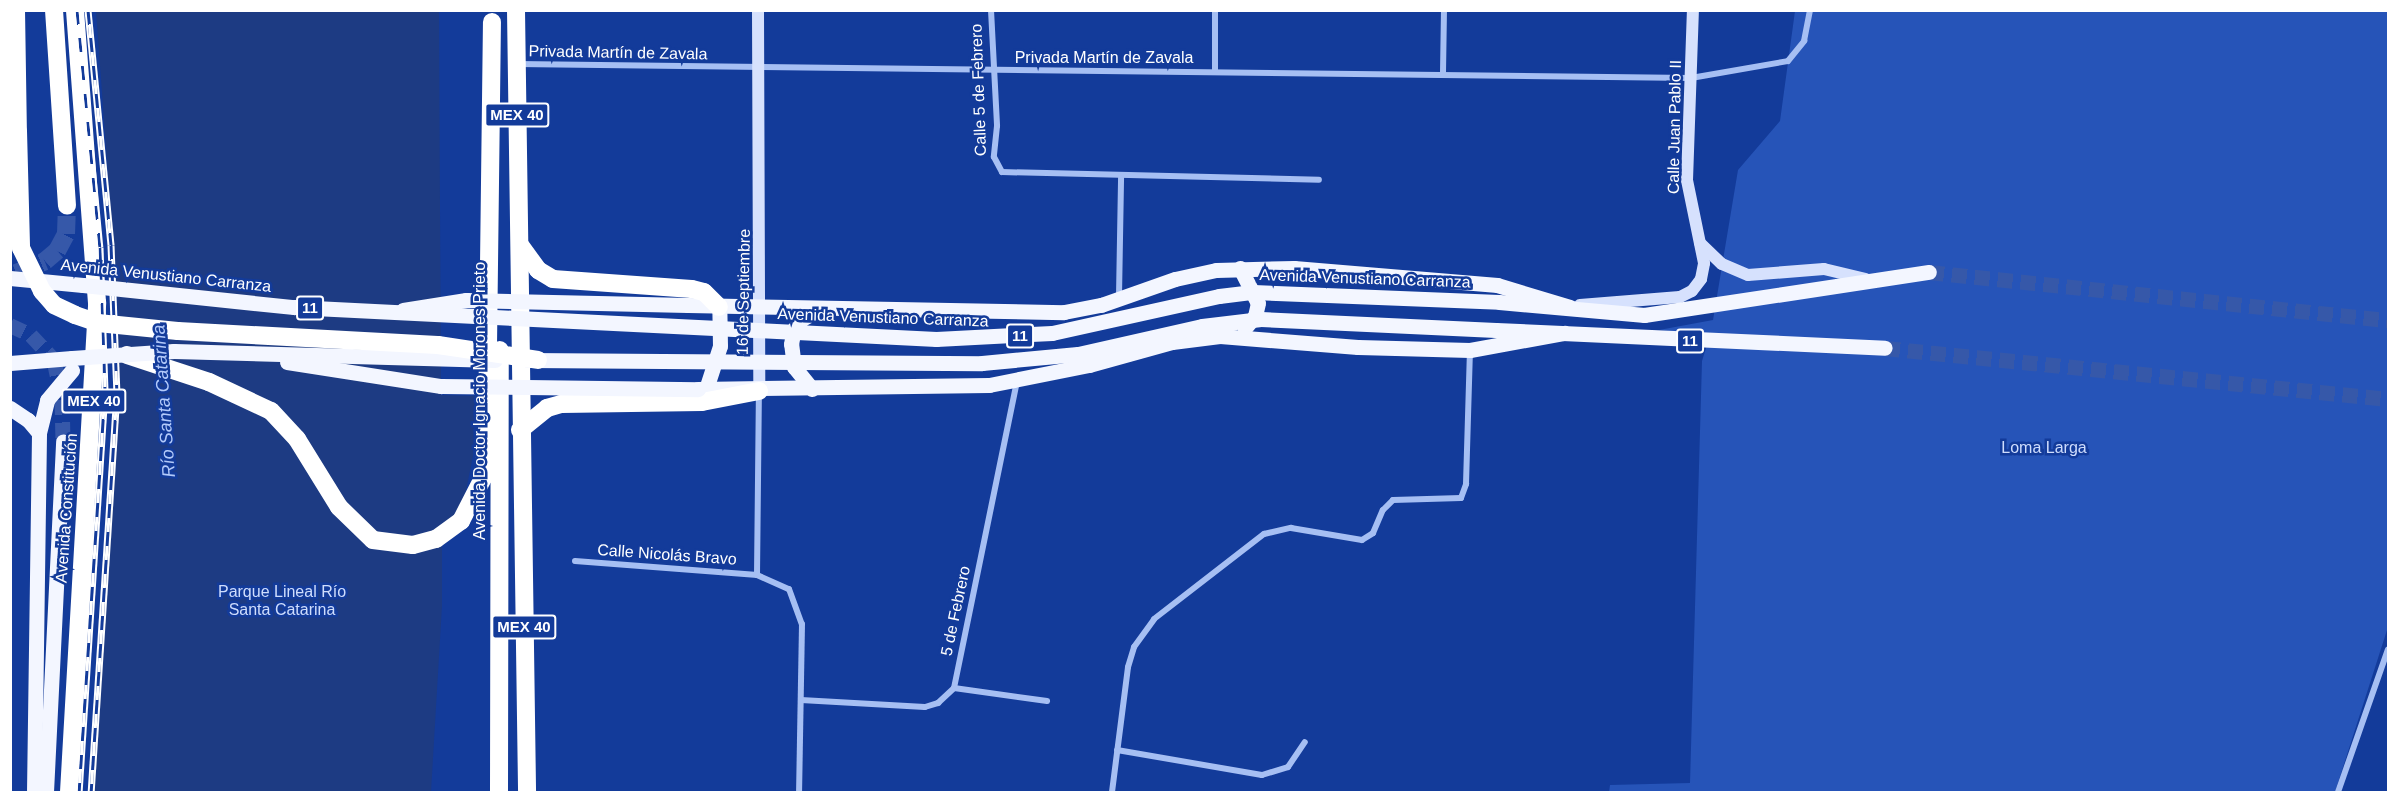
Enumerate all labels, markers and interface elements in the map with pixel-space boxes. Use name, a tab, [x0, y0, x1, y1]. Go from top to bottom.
street label: Calle 5 de Febrero	[967, 23, 991, 157]
street label: Privada Martín de Zavala	[528, 42, 708, 64]
street label: Privada Martín de Zavala	[1015, 48, 1193, 68]
street label: Calle Juan Pablo II	[1664, 60, 1686, 194]
road number: MEX 40	[484, 103, 550, 127]
street label: 16 de Septiembre	[733, 229, 755, 355]
street label: Avenida Venustiano Carranza	[60, 255, 272, 297]
street label: Avenida Doctor Ignacio Morones Prieto	[470, 262, 490, 540]
street label: Avenida Venustiano Carranza	[1259, 266, 1471, 292]
road number: 11	[295, 296, 325, 320]
street label: Avenida Venustiano Carranza	[777, 305, 989, 331]
water label: Río Santa Catarina	[148, 324, 180, 478]
road number: 11	[1005, 324, 1035, 348]
road number: 11	[1675, 329, 1705, 353]
road number: MEX 40	[61, 389, 127, 413]
street label: Avenida Constitución	[52, 433, 82, 583]
park label: Loma Larga	[2001, 438, 2087, 458]
street label: Calle Nicolás Bravo	[597, 541, 737, 569]
street label: 5 de Febrero	[937, 564, 975, 658]
park label: Parque Lineal Río Santa Catarina	[218, 582, 346, 620]
road number: MEX 40	[491, 615, 557, 639]

